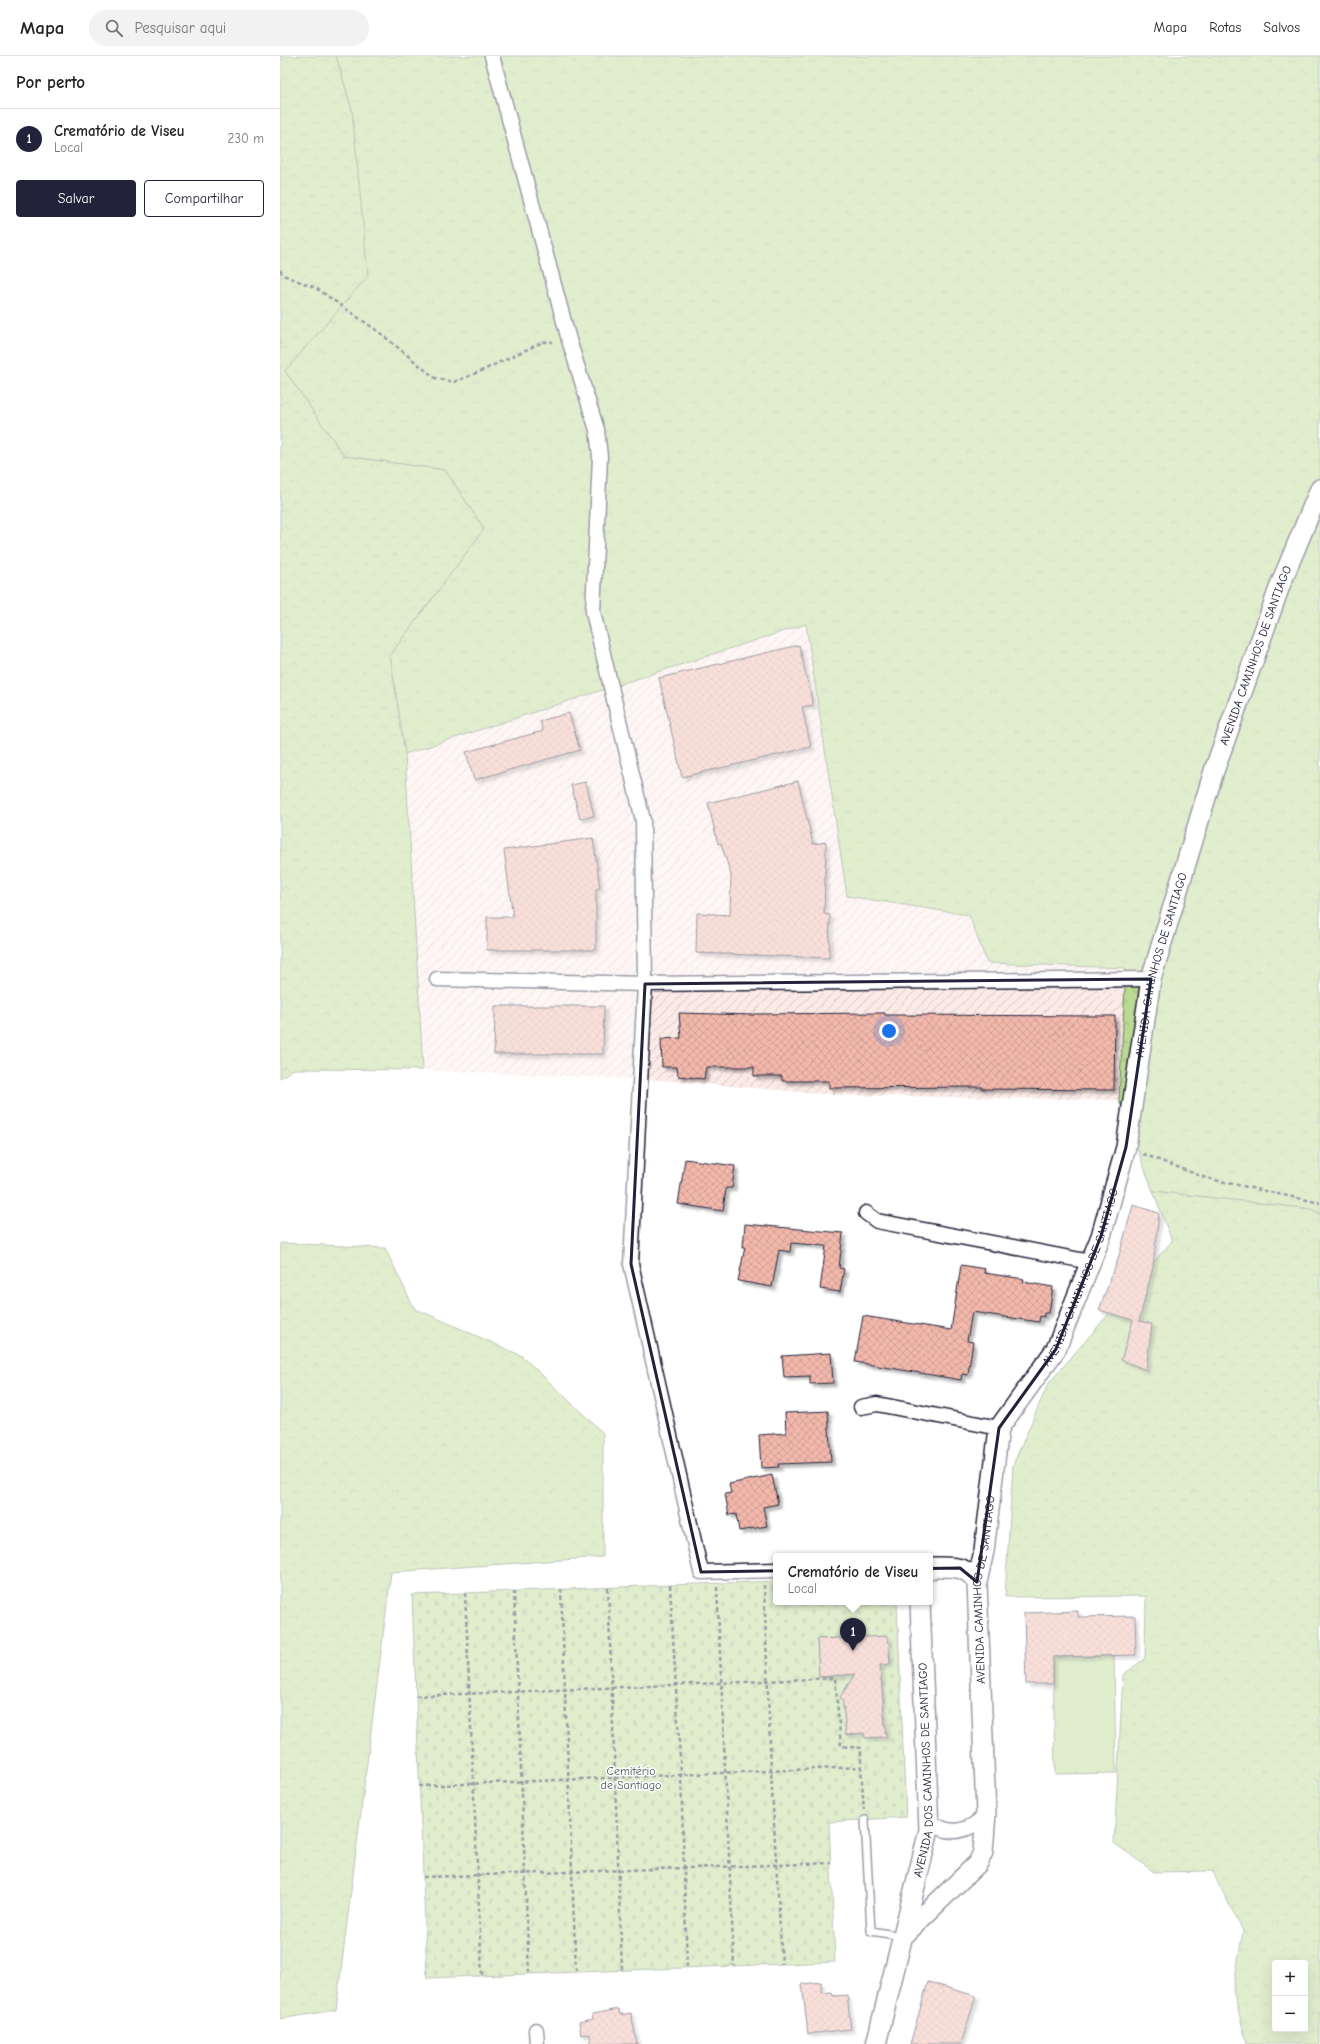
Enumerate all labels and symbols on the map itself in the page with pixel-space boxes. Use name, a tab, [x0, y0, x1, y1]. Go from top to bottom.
street label: AVENIDA CAMINHOS DE SANTIAGO	[1217, 563, 1294, 747]
street label: AVENIDA CAMINHOS DE SANTIAGO	[1132, 871, 1190, 1058]
your location	[879, 1021, 899, 1041]
street label: AVENIDA CAMINHOS DE SANTIAGO	[1039, 1186, 1121, 1369]
street label: AVENIDA CAMINHOS DE SANTIAGO	[970, 1494, 998, 1684]
pin: 1	[840, 1618, 866, 1651]
street label: AVENIDA DOS CAMINHOS DE SANTIAGO	[911, 1662, 936, 1879]
park label: Cemitério de Santiago	[601, 1764, 661, 1792]

